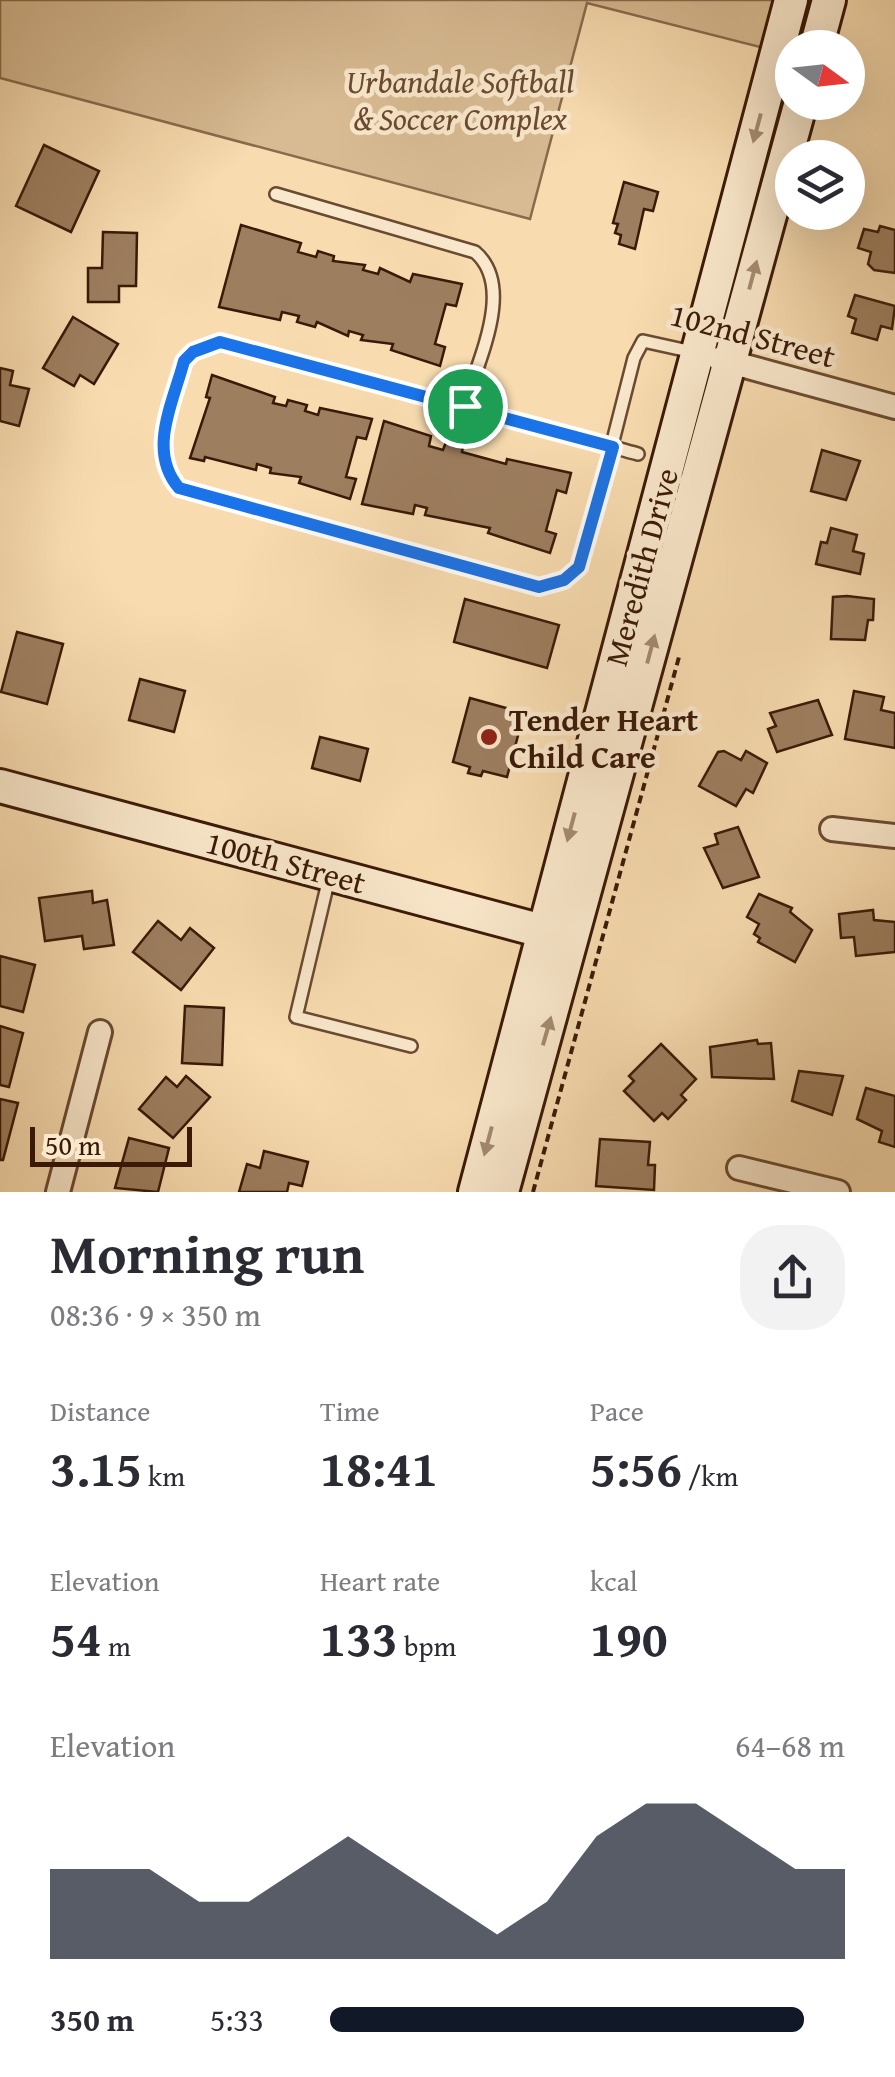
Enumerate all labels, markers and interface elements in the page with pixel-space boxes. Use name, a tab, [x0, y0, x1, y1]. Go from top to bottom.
north arrow	[775, 30, 865, 120]
map controls	[775, 30, 865, 230]
park label: Urbandale Softball & Soccer Complex	[346, 58, 574, 142]
one-way arrow	[748, 113, 764, 144]
button: layers	[775, 140, 865, 230]
one-way arrow	[746, 259, 761, 290]
street label: 102nd Street	[665, 290, 841, 380]
pin	[423, 364, 508, 449]
icon: arrive	[438, 379, 493, 434]
street label: Meredith Drive	[592, 463, 690, 671]
one-way arrow	[643, 634, 659, 665]
place label: Tender Heart Child Care	[509, 696, 698, 780]
marker: Tender Heart Child Care	[478, 726, 500, 748]
one-way arrow	[562, 812, 578, 843]
street label: 100th Street	[201, 818, 371, 906]
one-way arrow	[540, 1015, 555, 1045]
scale bar	[30, 1122, 192, 1166]
text: 50 m	[45, 1124, 101, 1165]
one-way arrow	[480, 1126, 495, 1157]
text: Morning run	[50, 1213, 364, 1293]
button: share	[740, 1225, 845, 1330]
text: 08:36 · 9 × 350 m	[50, 1291, 261, 1338]
text: Distance	[50, 1390, 150, 1431]
text: Time	[320, 1390, 380, 1431]
text: Pace	[590, 1390, 644, 1431]
text: 3.15	[50, 1431, 142, 1504]
text: 18:41	[320, 1431, 438, 1504]
text: 5:56	[590, 1431, 682, 1504]
text: km	[142, 1455, 185, 1496]
text: /km	[682, 1455, 738, 1496]
text: Elevation	[50, 1560, 160, 1601]
text: Heart rate	[320, 1560, 440, 1601]
text: kcal	[590, 1560, 638, 1601]
text: 54	[50, 1601, 102, 1674]
text: 133	[320, 1601, 398, 1674]
text: 190	[590, 1601, 668, 1674]
text: m	[102, 1625, 131, 1666]
text: bpm	[398, 1625, 456, 1666]
text: Elevation	[50, 1722, 175, 1769]
text: 64–68 m	[735, 1722, 845, 1769]
text: 350 m	[50, 1996, 134, 2043]
text: 5:33	[210, 1996, 264, 2043]

